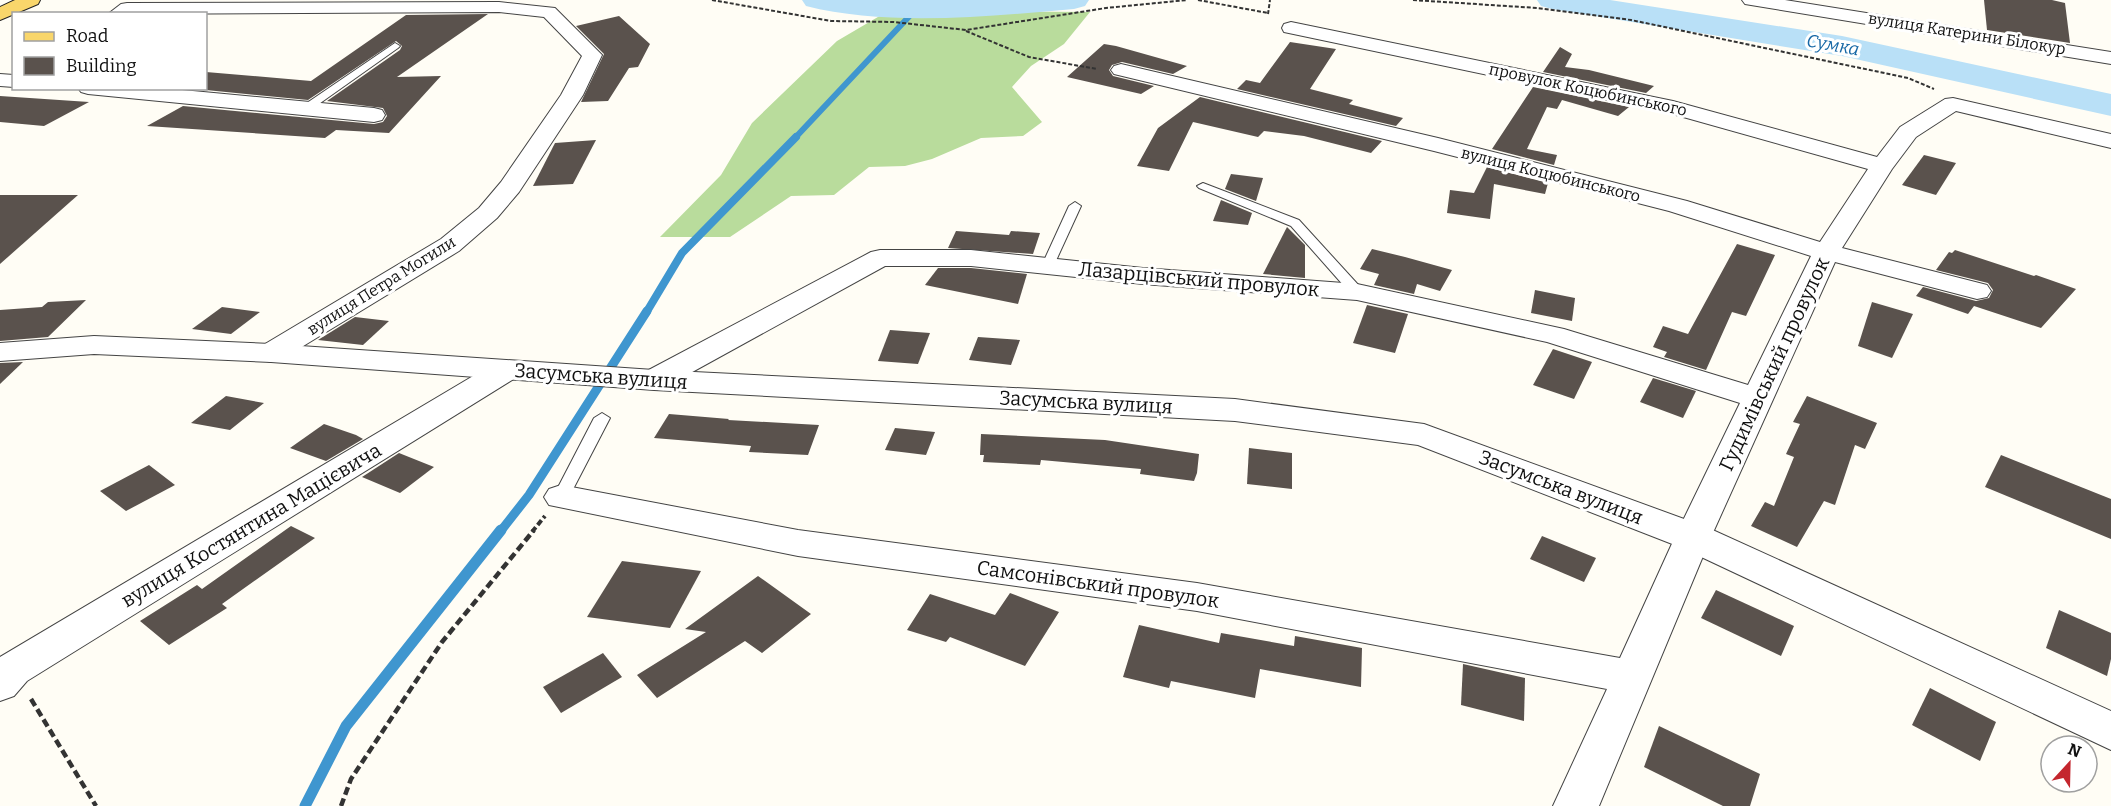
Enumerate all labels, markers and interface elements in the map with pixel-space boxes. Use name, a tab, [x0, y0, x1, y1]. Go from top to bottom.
street label: вулиця Катерини Білокур	[1867, 8, 2067, 58]
legend	[12, 12, 207, 90]
text: Road	[66, 25, 109, 47]
water label: Сумка	[1805, 30, 1861, 60]
text: Building	[66, 55, 137, 77]
street label: провулок Коцюбинського	[1487, 59, 1689, 120]
street label: вулиця Коцюбинського	[1459, 143, 1642, 206]
street label: вулиця Петра Могили	[304, 232, 459, 339]
street label: Гудимівський провулок	[1714, 253, 1834, 475]
street label: Лазарцівський провулок	[1078, 257, 1321, 302]
street label: Засумська вулиця	[514, 358, 688, 394]
street label: Засумська вулиця	[999, 385, 1173, 419]
street label: вулиця Костянтина Мацієвича	[117, 438, 385, 612]
street label: Засумська вулиця	[1476, 445, 1646, 529]
street label: Самсонівський провулок	[975, 555, 1221, 613]
north arrow	[2039, 734, 2099, 794]
text: N	[2065, 739, 2084, 762]

